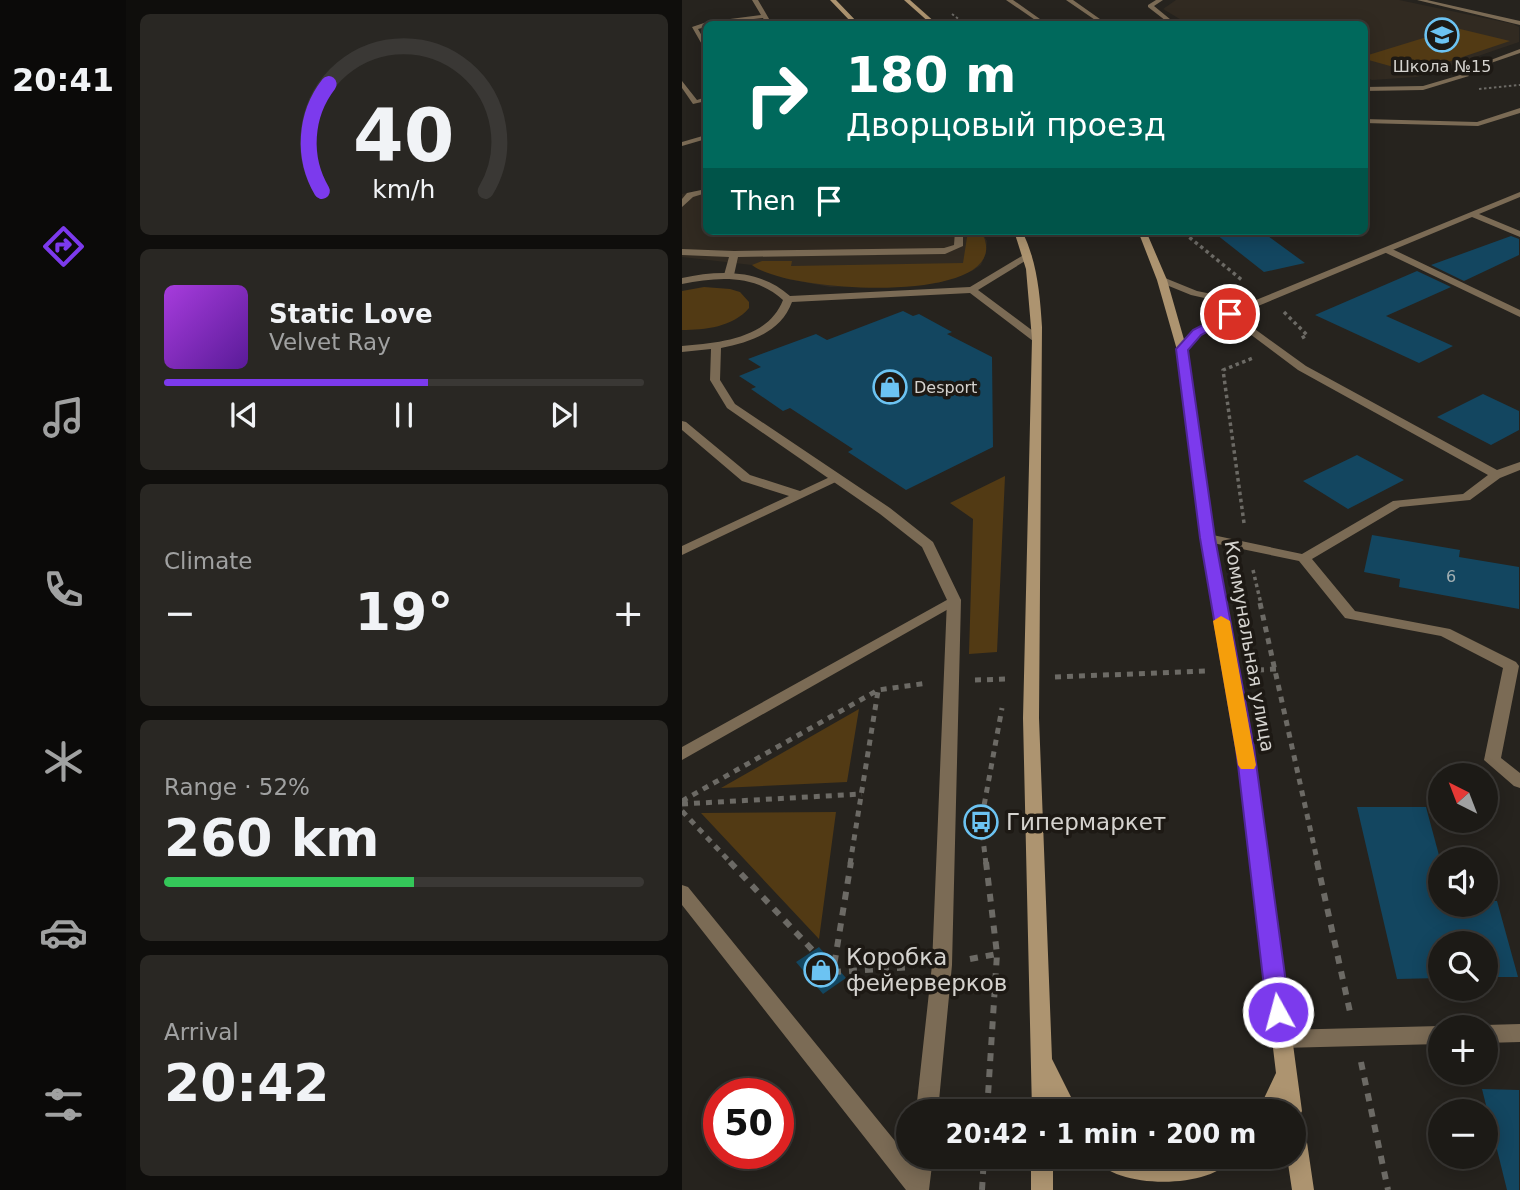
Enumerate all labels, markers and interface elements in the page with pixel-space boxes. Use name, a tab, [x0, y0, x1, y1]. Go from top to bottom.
school or university icon: Школа №15	[1423, 16, 1461, 54]
text: 180 m	[846, 47, 1016, 104]
icon: right	[731, 49, 822, 140]
place label: Школа №15	[1393, 57, 1491, 76]
text: 20:41	[12, 61, 114, 99]
text: 40	[353, 93, 455, 178]
text: Дворцовый проезд	[846, 106, 1166, 144]
text: km/h	[372, 174, 436, 203]
icon: arrive	[810, 182, 848, 220]
text: Then	[731, 186, 796, 216]
icon: directions	[39, 222, 88, 271]
pin	[1200, 284, 1260, 344]
icon: arrive	[1211, 295, 1249, 333]
text: Static Love	[269, 299, 433, 329]
text: Velvet Ray	[269, 329, 391, 355]
shop icon: Desport	[871, 368, 909, 406]
place label: Desport	[914, 378, 977, 397]
icon: music	[39, 393, 88, 442]
icon: previous	[225, 396, 263, 434]
icon: pause	[385, 396, 423, 434]
icon: next	[545, 396, 583, 434]
street label: Коммунальная улица	[1221, 539, 1279, 753]
text: Climate	[164, 548, 253, 574]
icon: phone	[39, 565, 88, 614]
house number: 6	[1446, 567, 1456, 586]
text: 19°	[355, 582, 453, 642]
text: −	[164, 591, 196, 635]
text: +	[612, 591, 644, 635]
icon: climate	[39, 737, 88, 786]
north arrow	[1428, 763, 1498, 833]
map controls	[1428, 763, 1498, 1169]
text: Range · 52%	[164, 774, 310, 800]
bus stop icon: Гипермаркет	[962, 803, 1000, 841]
text: 260 km	[164, 808, 379, 868]
place label: Гипермаркет	[1006, 809, 1166, 835]
button: sound	[1428, 847, 1498, 917]
icon: car	[39, 908, 88, 957]
button: search	[1428, 931, 1498, 1001]
place label: Коробка фейерверков	[846, 944, 1007, 996]
shop icon: Коробка фейерверков	[802, 951, 840, 989]
position arrow	[1241, 975, 1315, 1049]
button: +	[1428, 1015, 1498, 1085]
text: Arrival	[164, 1019, 239, 1045]
text: 20:42	[164, 1053, 330, 1113]
speed limit sign: 50	[703, 1078, 794, 1169]
icon: filters	[39, 1080, 88, 1129]
button: −	[1428, 1099, 1498, 1169]
text: 20:42 · 1 min · 200 m	[946, 1119, 1256, 1149]

